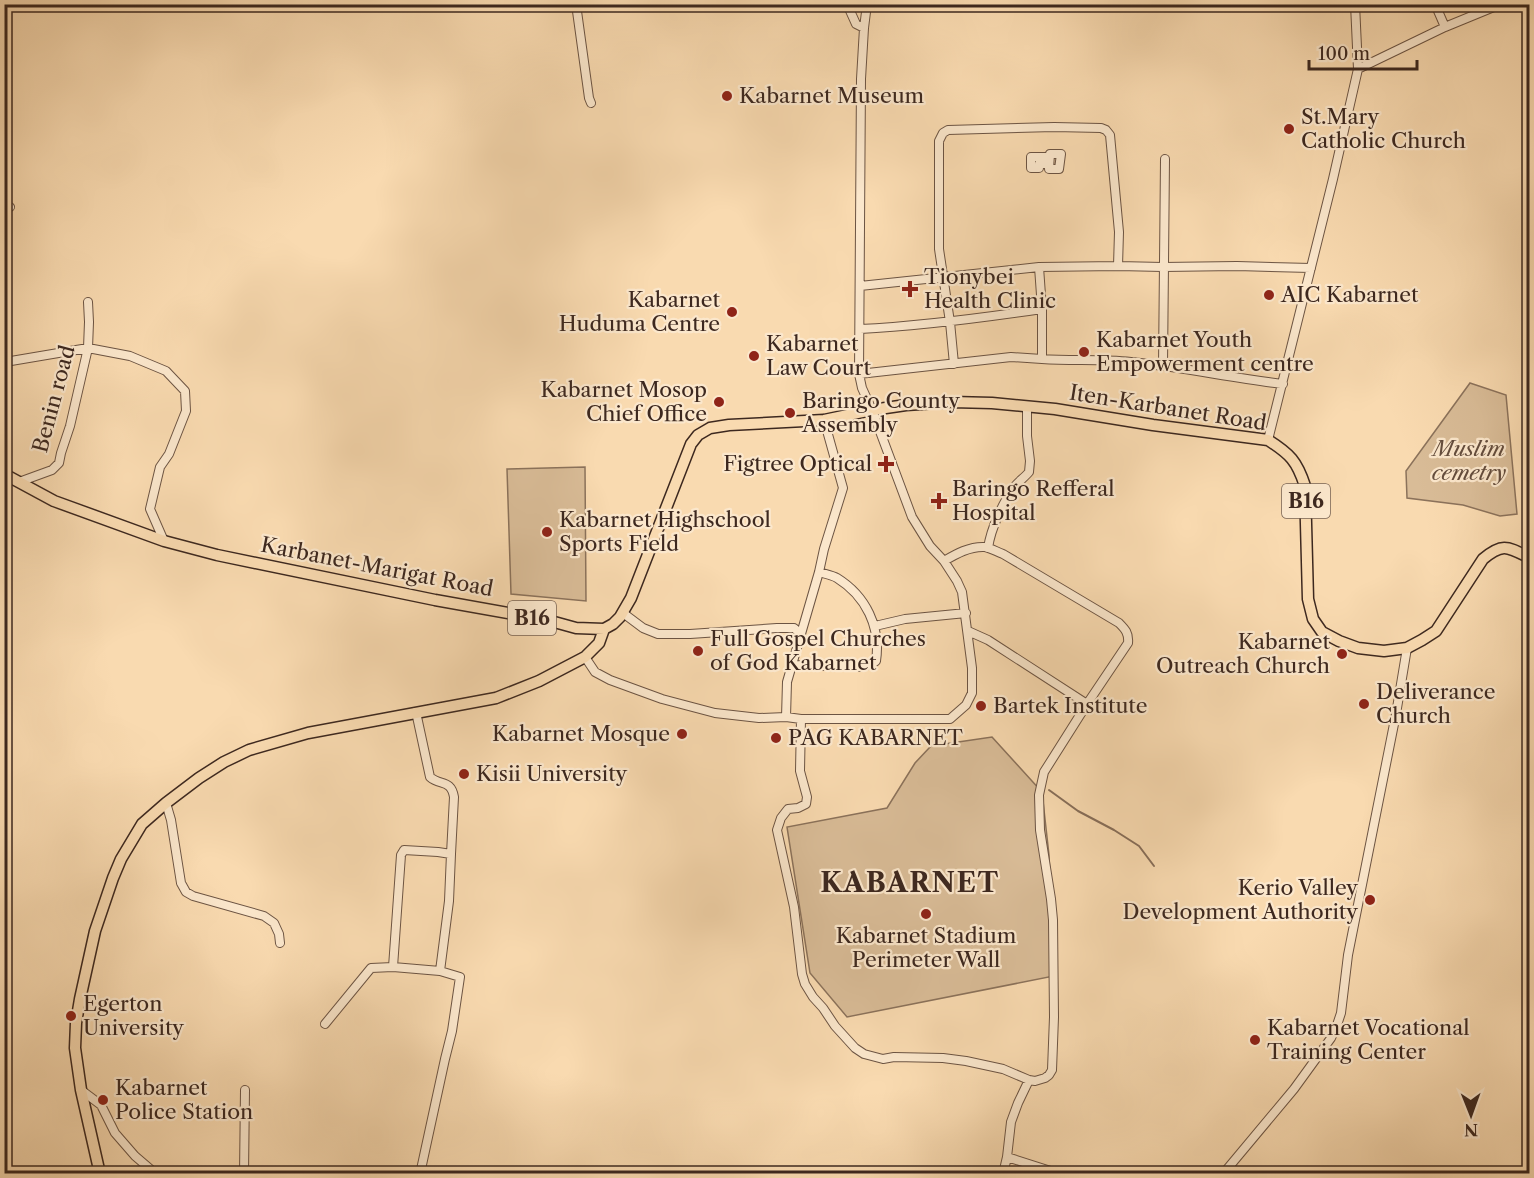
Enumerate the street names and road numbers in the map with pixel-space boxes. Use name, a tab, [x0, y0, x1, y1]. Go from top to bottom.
street label: Benin road	[27, 342, 80, 455]
street label: Iten-Karbanet Road	[1068, 380, 1269, 435]
road number: B16	[1282, 484, 1330, 518]
street label: Karbanet-Marigat Road	[259, 532, 496, 601]
road number: B16	[508, 601, 556, 635]

